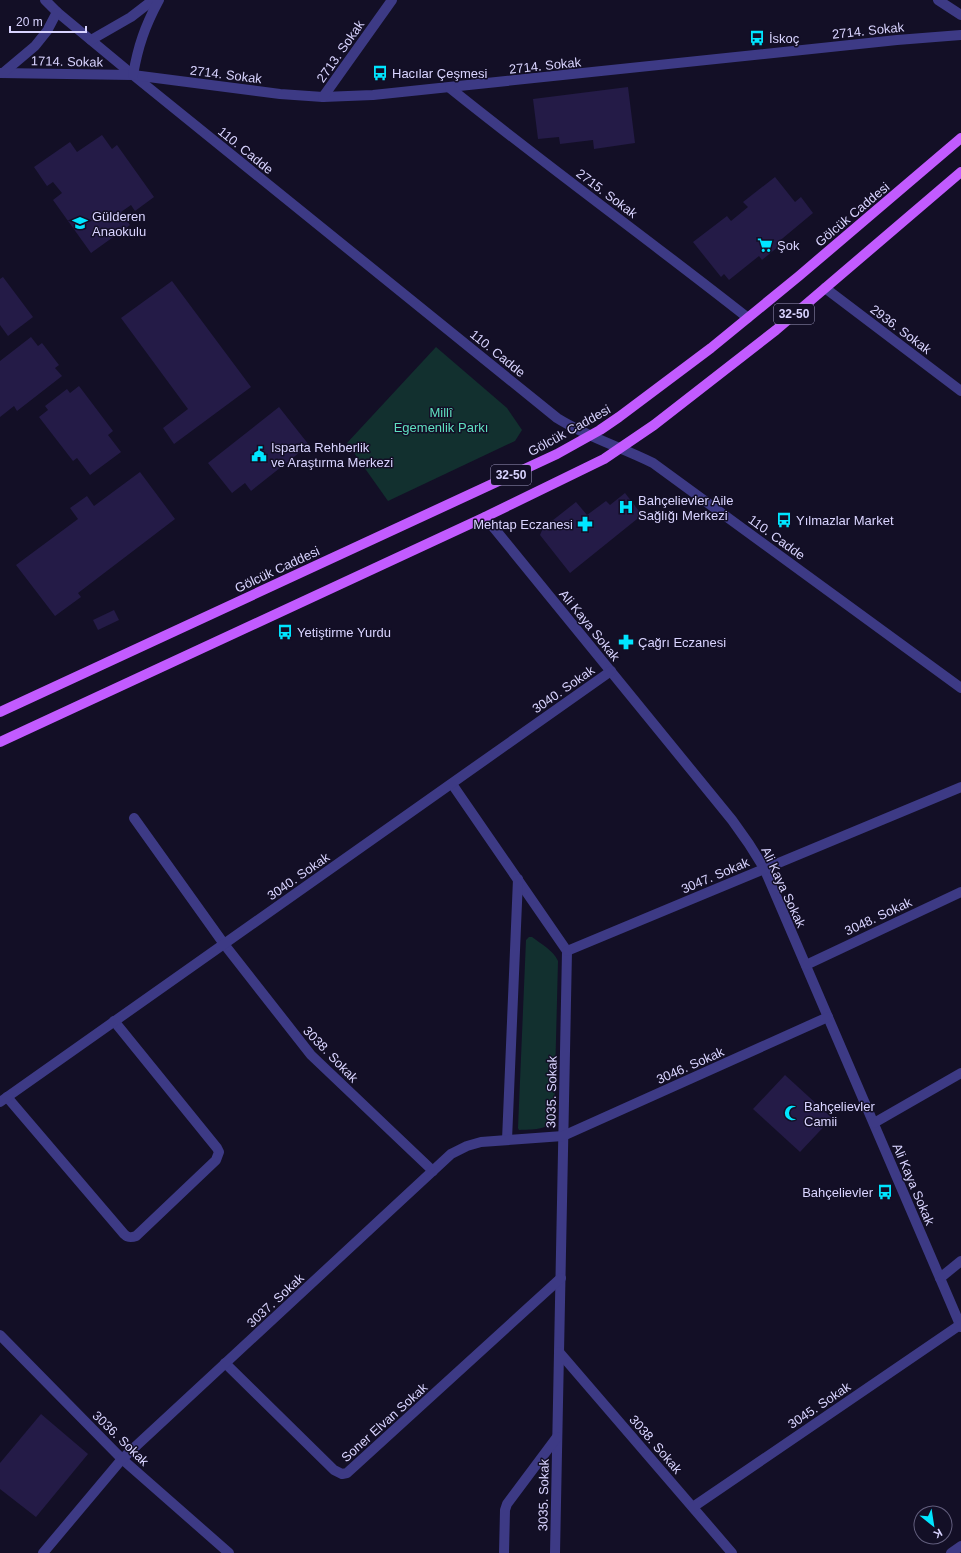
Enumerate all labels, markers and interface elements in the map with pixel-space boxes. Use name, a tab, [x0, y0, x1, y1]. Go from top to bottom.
scale bar	[10, 8, 86, 34]
text: 20 m	[16, 15, 43, 29]
street label: 2713. Sokak	[314, 17, 368, 85]
street label: 2714. Sokak	[831, 19, 905, 42]
bus stop icon: İskoç	[748, 29, 766, 47]
place label: İskoç	[769, 31, 800, 46]
street label: 1714. Sokak	[31, 53, 104, 70]
street label: 2714. Sokak	[508, 54, 582, 77]
street label: 2714. Sokak	[189, 63, 263, 86]
bus stop icon: Hacılar Çeşmesi	[371, 64, 389, 82]
place label: Hacılar Çeşmesi	[392, 66, 487, 81]
street label: 110. Cadde	[215, 124, 276, 177]
street label: 2715. Sokak	[573, 166, 640, 221]
street label: Gölcük Caddesi	[812, 179, 892, 250]
place label: Gülderen Anaokulu	[92, 209, 146, 239]
school or university icon: Gülderen Anaokulu	[71, 214, 89, 232]
supermarket icon: Şok	[756, 236, 774, 254]
place label: Şok	[777, 238, 800, 253]
street label: 2936. Sokak	[867, 302, 934, 357]
road number: 32-50	[774, 304, 814, 324]
street label: 110. Cadde	[467, 327, 528, 380]
street label: Gölcük Caddesi	[525, 402, 613, 459]
park label: Millî Egemenlik Parkı	[394, 405, 488, 435]
place label: Isparta Rehberlik ve Araştırma Merkezi	[271, 440, 393, 470]
public building icon: Isparta Rehberlik ve Araştırma Merkezi	[250, 445, 268, 463]
road number: 32-50	[491, 465, 531, 485]
place label: Bahçelievler Aile Sağlığı Merkezi	[638, 493, 733, 523]
hospital icon: Bahçelievler Aile Sağlığı Merkezi	[617, 498, 635, 516]
bus stop icon: Yılmazlar Market	[775, 511, 793, 529]
street label: 110. Cadde	[745, 512, 808, 563]
place label: Yılmazlar Market	[796, 513, 894, 528]
pharmacy icon: Mehtap Eczanesi	[576, 515, 594, 533]
place label: Mehtap Eczanesi	[473, 517, 573, 532]
street label: Gölcük Caddesi	[232, 543, 322, 596]
street label: Ali Kaya Sokak	[556, 587, 623, 664]
bus stop icon: Yetiştirme Yurdu	[276, 623, 294, 641]
place label: Yetiştirme Yurdu	[297, 625, 391, 640]
pharmacy icon: Çağrı Eczanesi	[617, 633, 635, 651]
place label: Çağrı Eczanesi	[638, 635, 726, 650]
street label: 3040. Sokak	[529, 662, 598, 716]
street label: Ali Kaya Sokak	[758, 844, 809, 930]
street label: 3040. Sokak	[264, 849, 333, 903]
street label: 3047. Sokak	[679, 854, 752, 896]
street label: 3048. Sokak	[842, 894, 915, 939]
street label: 3038. Sokak	[300, 1023, 361, 1086]
street label: 3046. Sokak	[654, 1044, 727, 1087]
street label: 3035. Sokak	[543, 1055, 560, 1128]
place label: Bahçelievler Camii	[804, 1099, 875, 1129]
mosque icon: Bahçelievler Camii	[783, 1104, 801, 1122]
street label: Ali Kaya Sokak	[890, 1141, 938, 1228]
bus stop icon: Bahçelievler	[876, 1183, 894, 1201]
place label: Bahçelievler	[802, 1185, 874, 1200]
street label: 3037. Sokak	[244, 1270, 307, 1330]
street label: Soner Elvan Sokak	[338, 1379, 431, 1465]
street label: 3045. Sokak	[785, 1379, 854, 1432]
street label: 3036. Sokak	[89, 1408, 152, 1469]
street label: 3038. Sokak	[626, 1412, 685, 1477]
street label: 3035. Sokak	[535, 1458, 552, 1531]
north arrow	[913, 1505, 953, 1545]
text: K	[932, 1526, 944, 1541]

